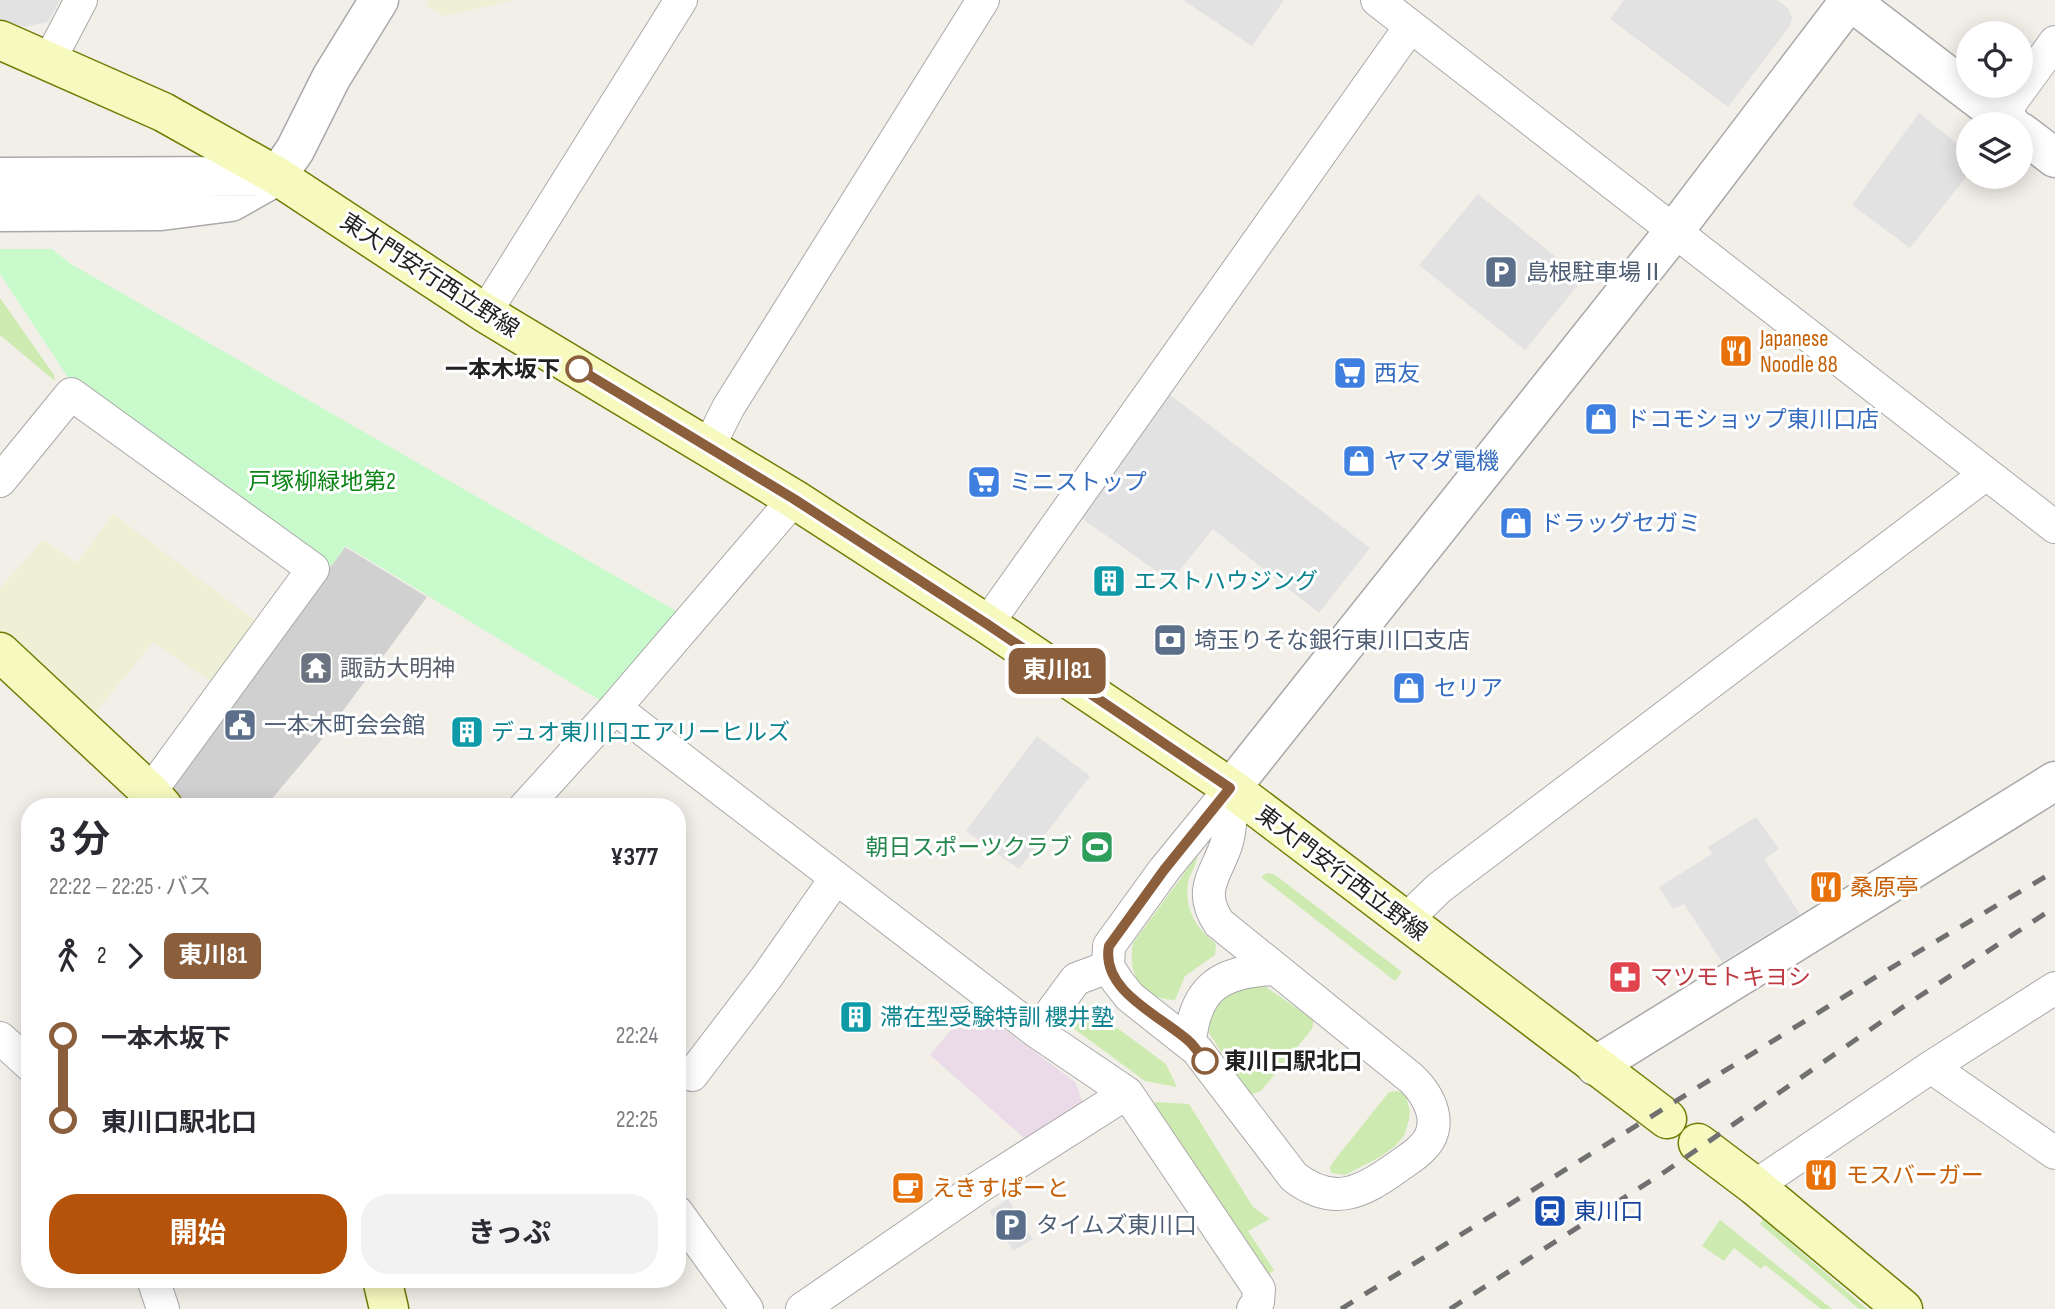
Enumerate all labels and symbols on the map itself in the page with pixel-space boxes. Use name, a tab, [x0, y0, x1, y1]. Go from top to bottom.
street label: 東大門安行西立野線	[335, 208, 524, 344]
parking icon: 島根駐車場Ⅱ	[1482, 253, 1520, 291]
place label: 島根駐車場Ⅱ	[1526, 259, 1664, 287]
place label: Japanese Noodle 88	[1759, 325, 1838, 379]
restaurant icon: Japanese Noodle 88	[1717, 332, 1755, 370]
supermarket icon: 西友	[1331, 354, 1369, 392]
place label: 一本木坂下	[445, 356, 560, 384]
marker: 一本木坂下	[566, 356, 592, 382]
place label: 西友	[1374, 360, 1420, 388]
shop icon: ドコモショップ東川口店	[1582, 400, 1620, 438]
place label: ドコモショップ東川口店	[1626, 406, 1879, 434]
shop icon: ヤマダ電機	[1340, 442, 1378, 480]
place label: ヤマダ電機	[1384, 448, 1499, 476]
supermarket icon: ミニストップ	[965, 463, 1003, 501]
park label: 戸塚柳緑地第2	[248, 468, 396, 496]
place label: ミニストップ	[1009, 469, 1147, 497]
shop icon: ドラッグセガミ	[1497, 504, 1535, 542]
place label: ドラッグセガミ	[1540, 510, 1701, 538]
building icon: エストハウジング	[1090, 562, 1128, 600]
place label: エストハウジング	[1134, 568, 1318, 596]
bank icon: 埼玉りそな銀行東川口支店	[1151, 621, 1189, 659]
place label: 埼玉りそな銀行東川口支店	[1194, 627, 1470, 655]
line badge: 東川81	[1008, 648, 1106, 694]
temple icon: 諏訪大明神	[297, 649, 335, 687]
place label: 諏訪大明神	[340, 655, 455, 683]
shop icon: セリア	[1390, 669, 1428, 707]
place label: セリア	[1434, 675, 1503, 703]
public building icon: 一本木町会会館	[221, 706, 259, 744]
place label: 一本木町会会館	[264, 712, 425, 740]
building icon: デュオ東川口エアリーヒルズ	[448, 713, 486, 751]
place label: デュオ東川口エアリーヒルズ	[491, 719, 790, 747]
street label: 東大門安行西立野線	[1250, 800, 1432, 947]
sports icon: 朝日スポーツクラブ	[1078, 828, 1116, 866]
place label: 朝日スポーツクラブ	[865, 834, 1072, 862]
restaurant icon: 桑原亭	[1807, 868, 1845, 906]
place label: 桑原亭	[1850, 874, 1919, 902]
pharmacy icon: マツモトキヨシ	[1606, 958, 1644, 996]
place label: マツモトキヨシ	[1650, 964, 1811, 992]
building icon: 滞在型受験特訓 櫻井塾	[837, 998, 875, 1036]
place label: 滞在型受験特訓 櫻井塾	[880, 1004, 1114, 1032]
marker: 東川口駅北口	[1192, 1048, 1218, 1074]
place label: 東川口駅北口	[1224, 1048, 1362, 1076]
restaurant icon: モスバーガー	[1802, 1156, 1840, 1194]
place label: モスバーガー	[1846, 1162, 1984, 1190]
cafe icon: えきすぱーと	[889, 1169, 927, 1207]
place label: えきすぱーと	[932, 1175, 1069, 1203]
station icon: 東川口	[1531, 1192, 1569, 1230]
place label: 東川口	[1574, 1198, 1643, 1226]
parking icon: タイムズ東川口	[992, 1206, 1030, 1244]
place label: タイムズ東川口	[1036, 1212, 1197, 1240]

